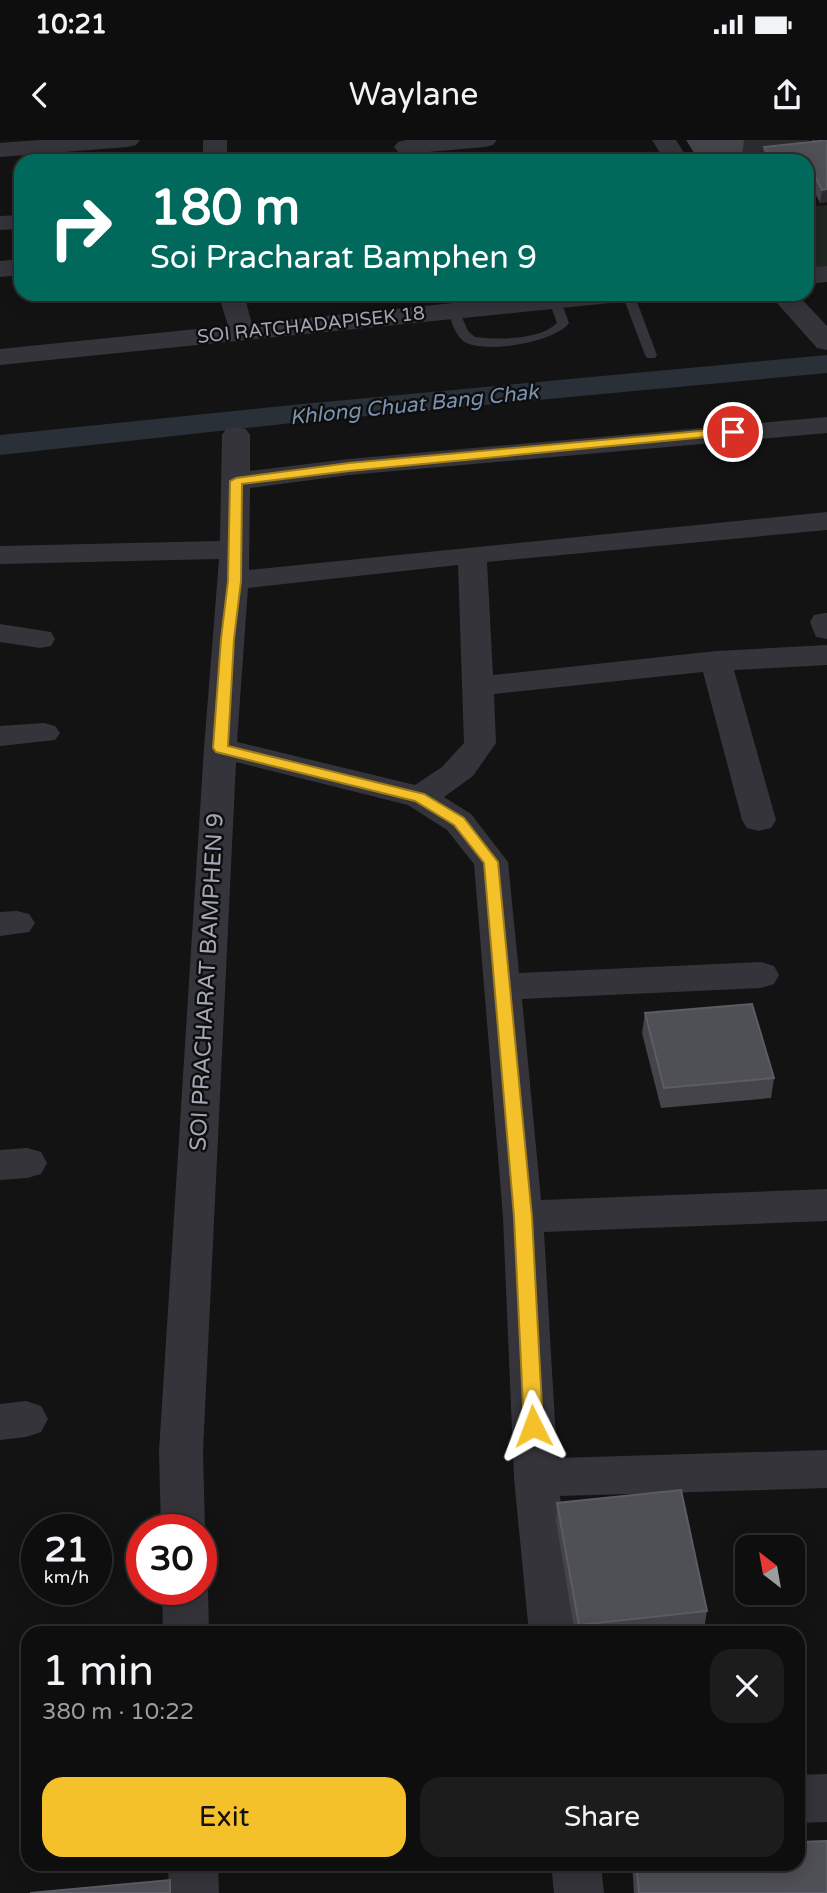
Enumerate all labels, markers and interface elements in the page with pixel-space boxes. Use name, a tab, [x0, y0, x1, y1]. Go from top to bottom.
text: 10:21	[35, 9, 107, 40]
icon: back	[21, 76, 59, 114]
text: Waylane	[349, 76, 478, 114]
icon: share	[768, 76, 806, 114]
text: 180 m	[150, 179, 300, 238]
icon: right	[35, 182, 126, 273]
text: Soi Pracharat Bamphen 9	[150, 239, 537, 277]
street label: SOI RATCHADAPISEK 18	[196, 302, 426, 348]
water label: Khlong Chuat Bang Chak	[288, 379, 541, 430]
pin	[703, 402, 763, 462]
icon: arrive	[714, 413, 752, 451]
street label: SOI PRACHARAT BAMPHEN 9	[184, 812, 230, 1152]
position arrow	[496, 1389, 570, 1463]
speed limit sign: 30	[126, 1514, 217, 1605]
text: 21	[45, 1529, 88, 1571]
north arrow	[735, 1535, 805, 1605]
map controls	[735, 1535, 805, 1605]
text: km/h	[44, 1566, 89, 1588]
text: 1 min	[42, 1646, 154, 1697]
button: close	[710, 1649, 784, 1723]
text: 380 m · 10:22	[42, 1698, 194, 1726]
button: Exit	[42, 1777, 406, 1857]
button: Share	[420, 1777, 784, 1857]

